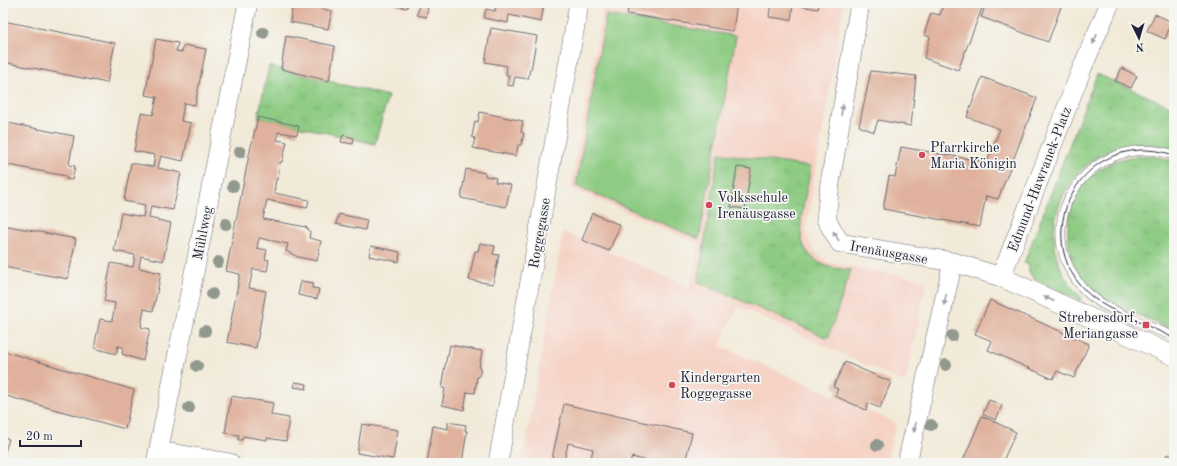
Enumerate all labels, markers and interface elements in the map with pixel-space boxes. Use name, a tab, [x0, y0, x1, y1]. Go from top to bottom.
north arrow	[1119, 18, 1159, 58]
one-way arrow	[1092, 33, 1098, 44]
text: N	[1134, 41, 1144, 52]
one-way arrow	[839, 104, 845, 116]
street label: Edmund-Hawranek-Platz	[1006, 105, 1074, 254]
place label: Pfarrkirche Maria Königin	[930, 141, 1017, 171]
marker: Pfarrkirche Maria Königin	[917, 150, 927, 160]
place label: Volksschule Irenäusgasse	[717, 191, 796, 221]
street label: Roggegasse	[527, 197, 553, 270]
marker: Volksschule Irenäusgasse	[704, 200, 714, 210]
street label: Mühlweg	[191, 205, 215, 261]
one-way arrow	[832, 231, 840, 241]
street label: Irenäusgasse	[849, 239, 929, 267]
one-way arrow	[941, 294, 947, 306]
one-way arrow	[1044, 296, 1055, 302]
place label: Strebersdorf, Meriangasse	[1058, 311, 1138, 341]
marker: Strebersdorf, Meriangasse	[1141, 320, 1151, 330]
place label: Kindergarten Roggegasse	[680, 371, 761, 401]
marker: Kindergarten Roggegasse	[667, 380, 677, 390]
one-way arrow	[912, 421, 918, 433]
scale bar	[20, 422, 81, 448]
text: 20 m	[26, 431, 53, 443]

